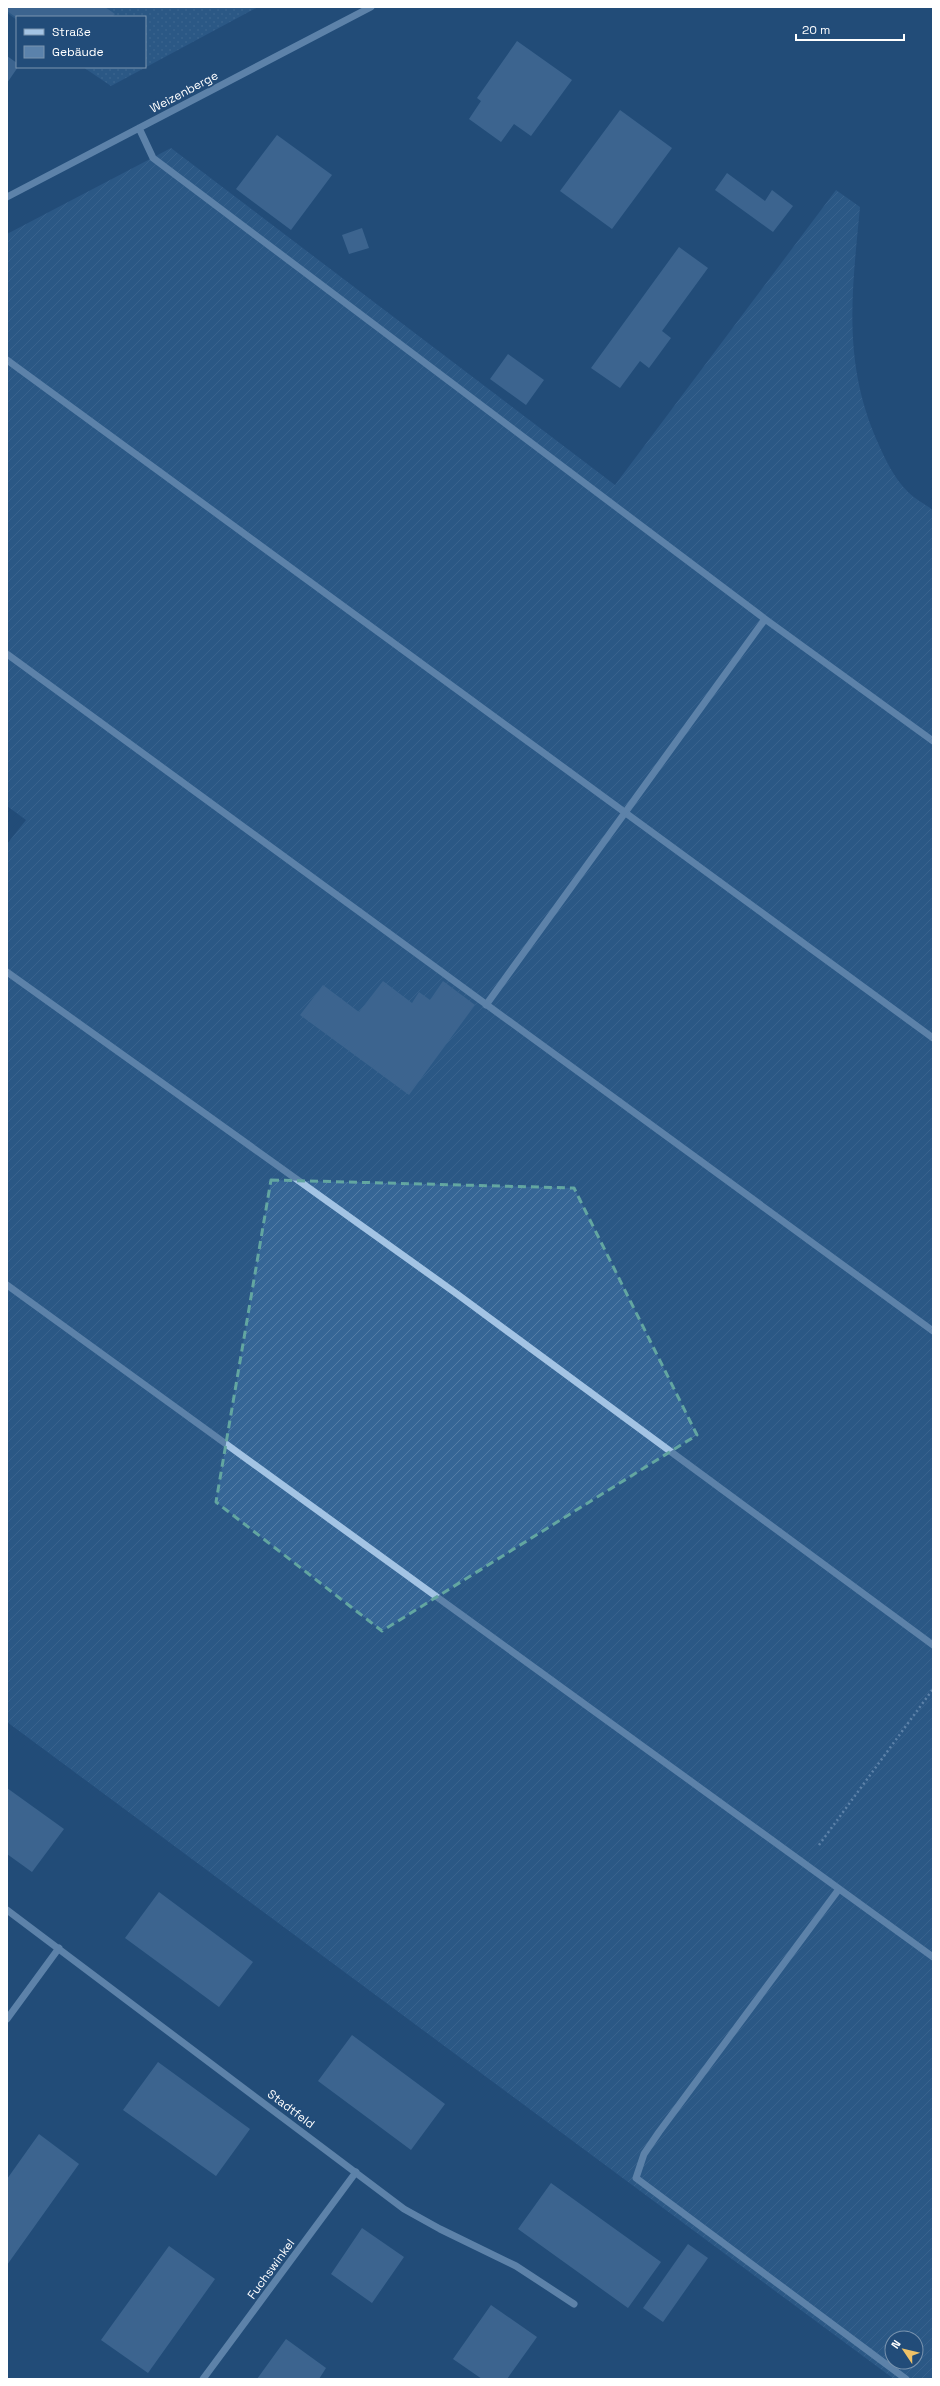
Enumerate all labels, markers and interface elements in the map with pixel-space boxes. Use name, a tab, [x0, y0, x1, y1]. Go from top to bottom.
legend	[16, 16, 146, 68]
scale bar	[796, 16, 904, 42]
text: 20 m	[802, 22, 830, 38]
text: Straße	[52, 24, 91, 40]
text: Gebäude	[52, 44, 104, 60]
street label: Weizenberge	[147, 67, 221, 117]
street label: Stadtfeld	[264, 2086, 318, 2132]
street label: Fuchswinkel	[244, 2236, 298, 2302]
north arrow	[884, 2330, 924, 2370]
text: N	[888, 2337, 904, 2351]

